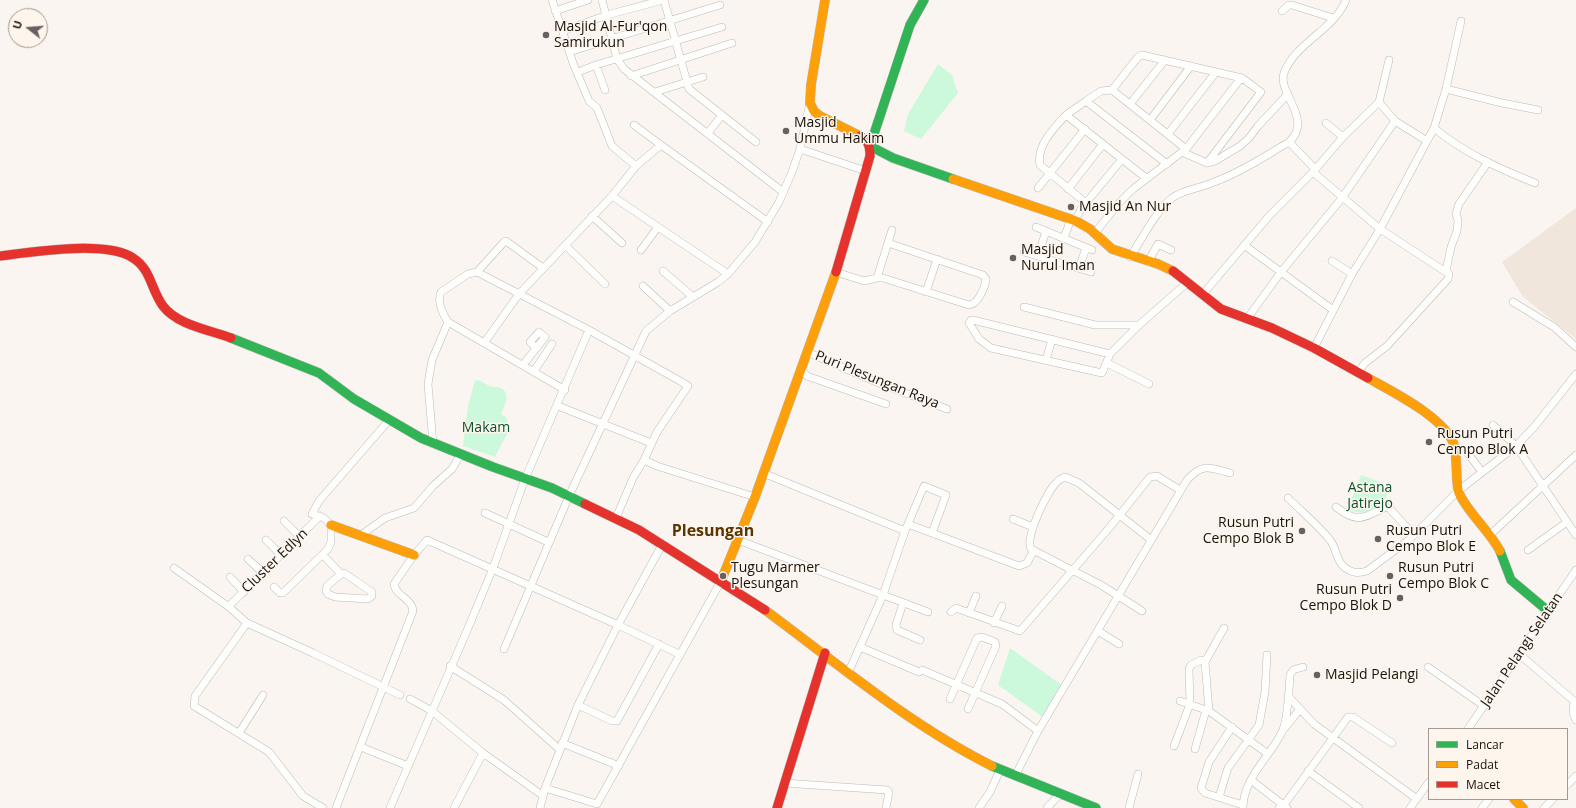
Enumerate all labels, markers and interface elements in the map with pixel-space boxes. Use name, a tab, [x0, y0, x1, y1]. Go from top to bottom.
north arrow	[8, 8, 48, 48]
text: U	[9, 18, 25, 31]
place label: Masjid Al-Fur'qon Samirukun	[554, 19, 667, 52]
marker: Masjid Al-Fur'qon Samirukun	[541, 30, 551, 40]
place label: Masjid Ummu Hakim	[794, 115, 884, 148]
marker: Masjid Ummu Hakim	[781, 126, 791, 136]
place label: Masjid An Nur	[1079, 199, 1171, 215]
marker: Masjid An Nur	[1066, 202, 1076, 212]
place label: Masjid Nurul Iman	[1021, 242, 1095, 274]
marker: Masjid Nurul Iman	[1008, 253, 1018, 263]
street label: Puri Plesungan Raya	[812, 347, 942, 413]
park label: Makam	[462, 420, 510, 436]
place label: Rusun Putri Cempo Blok A	[1437, 426, 1528, 458]
marker: Rusun Putri Cempo Blok A	[1424, 437, 1434, 447]
park label: Astana Jatirejo	[1347, 480, 1393, 512]
place label: Rusun Putri Cempo Blok B	[1203, 515, 1294, 548]
district label: Plesungan	[672, 521, 754, 541]
place label: Rusun Putri Cempo Blok E	[1386, 523, 1476, 556]
street label: Cluster Edlyn	[238, 525, 312, 597]
marker: Rusun Putri Cempo Blok B	[1297, 526, 1307, 536]
marker: Rusun Putri Cempo Blok E	[1373, 534, 1383, 544]
place label: Tugu Marmer Plesungan	[731, 560, 820, 592]
place label: Rusun Putri Cempo Blok C	[1398, 560, 1489, 592]
marker: Tugu Marmer Plesungan	[718, 571, 728, 581]
marker: Rusun Putri Cempo Blok C	[1385, 571, 1395, 581]
place label: Rusun Putri Cempo Blok D	[1300, 582, 1392, 614]
street label: Jalan Pelangi Selatan	[1478, 590, 1566, 710]
marker: Rusun Putri Cempo Blok D	[1395, 593, 1405, 603]
place label: Masjid Pelangi	[1325, 667, 1419, 683]
marker: Masjid Pelangi	[1312, 670, 1322, 680]
legend	[1428, 728, 1568, 800]
text: Lancar	[1466, 736, 1504, 753]
text: Padat	[1466, 756, 1498, 773]
text: Macet	[1466, 776, 1500, 793]

